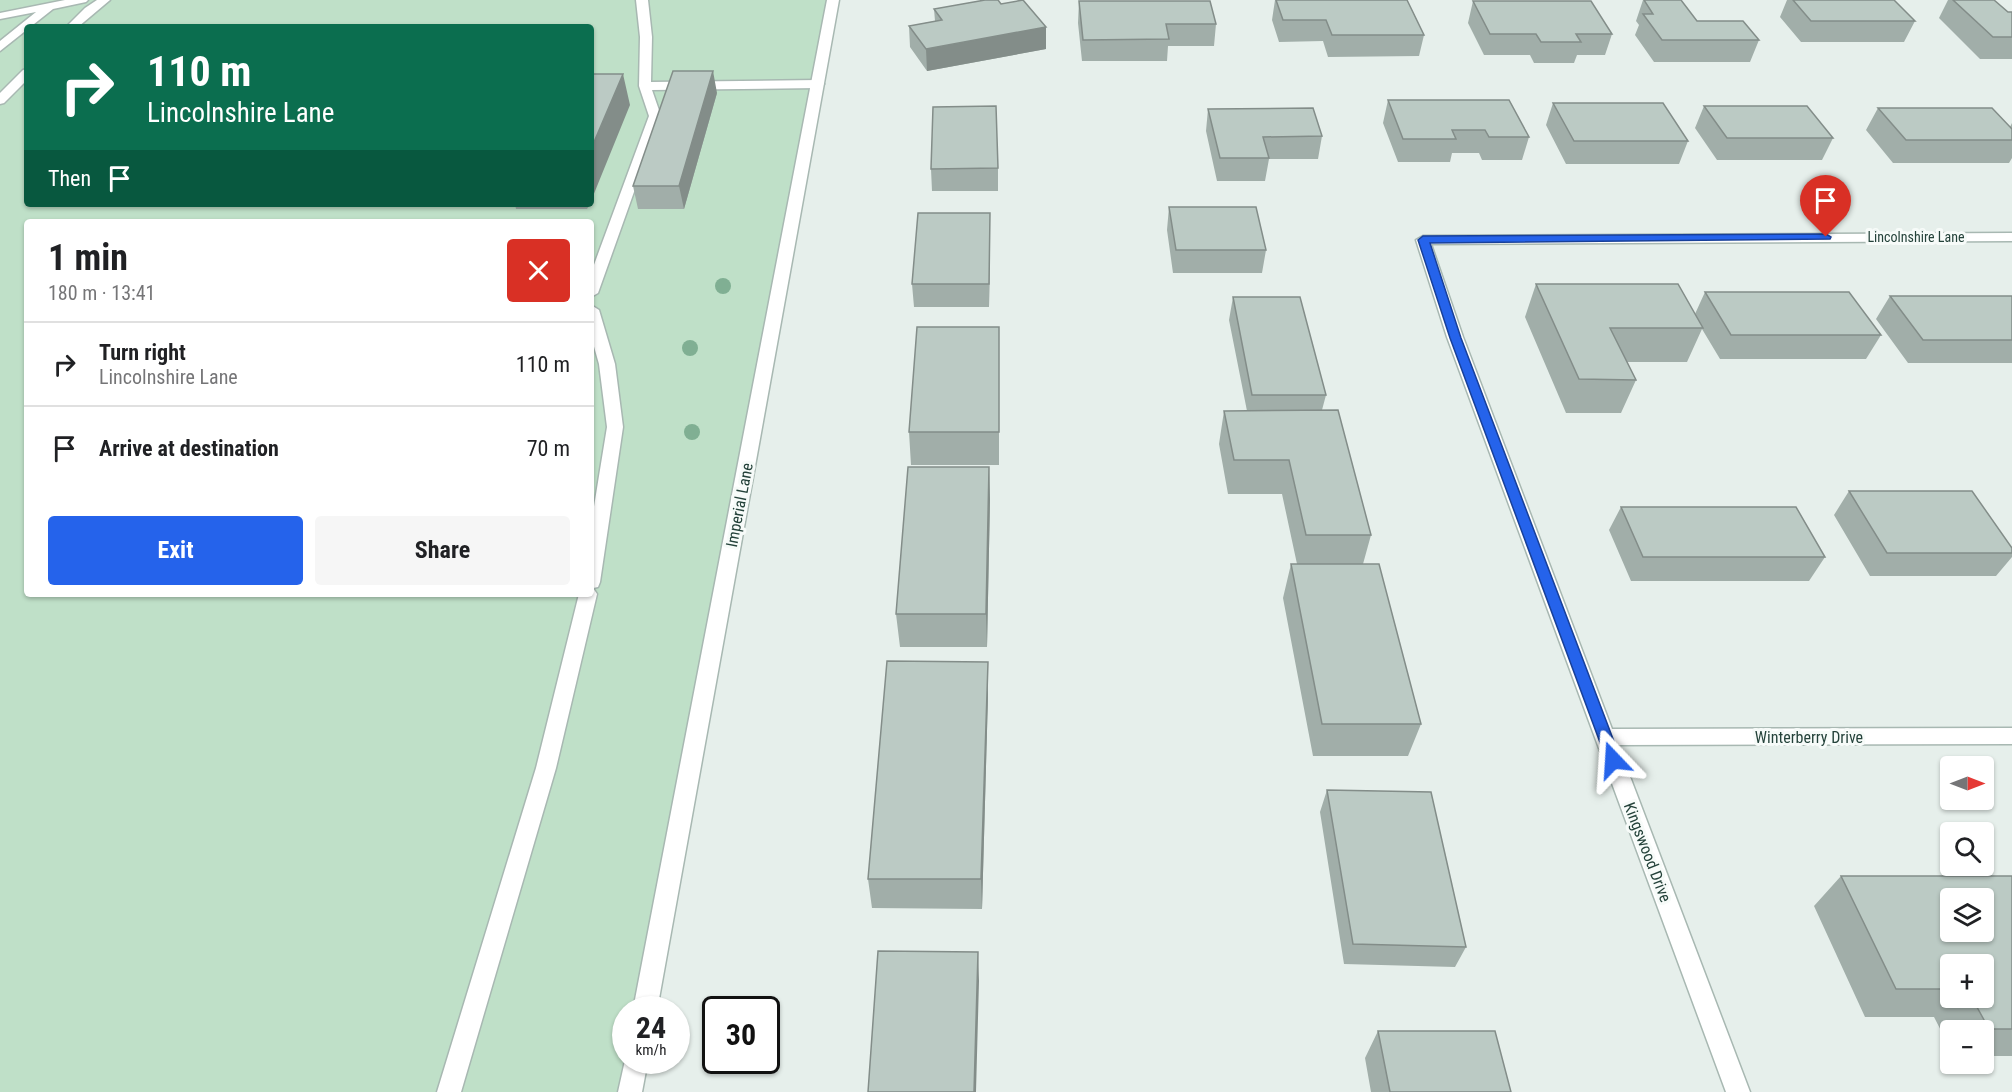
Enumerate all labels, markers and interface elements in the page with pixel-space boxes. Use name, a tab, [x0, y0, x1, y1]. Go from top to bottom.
text: 110 m	[147, 47, 252, 96]
icon: right	[48, 48, 126, 126]
text: Lincolnshire Lane	[147, 97, 334, 129]
icon: arrive	[103, 162, 136, 195]
text: Then	[48, 166, 91, 191]
pin	[1800, 175, 1851, 237]
icon: arrive	[1809, 184, 1842, 217]
street label: Lincolnshire Lane	[1867, 229, 1965, 245]
text: 1 min	[48, 237, 128, 279]
button: close	[507, 239, 570, 302]
text: 180 m · 13:41	[48, 281, 155, 305]
text: Turn right	[99, 340, 186, 365]
icon: right	[48, 348, 81, 381]
text: 110 m	[516, 352, 570, 377]
text: Lincolnshire Lane	[99, 365, 238, 389]
icon: arrive	[48, 432, 81, 465]
text: Arrive at destination	[99, 436, 279, 461]
text: 70 m	[527, 436, 570, 461]
street label: Imperial Lane	[722, 461, 757, 549]
button: Exit	[48, 516, 303, 585]
button: Share	[315, 516, 570, 585]
position arrow	[1581, 728, 1645, 792]
street label: Winterberry Drive	[1755, 728, 1863, 747]
north arrow	[1940, 756, 1994, 810]
map controls	[1940, 756, 1994, 1074]
street label: Kingswood Drive	[1620, 800, 1675, 905]
button: search	[1940, 822, 1994, 876]
button: layers	[1940, 888, 1994, 942]
button: +	[1940, 954, 1994, 1008]
speed limit sign: 30	[702, 996, 780, 1074]
text: 24	[636, 1010, 666, 1045]
button: −	[1940, 1020, 1994, 1074]
text: km/h	[636, 1041, 666, 1059]

